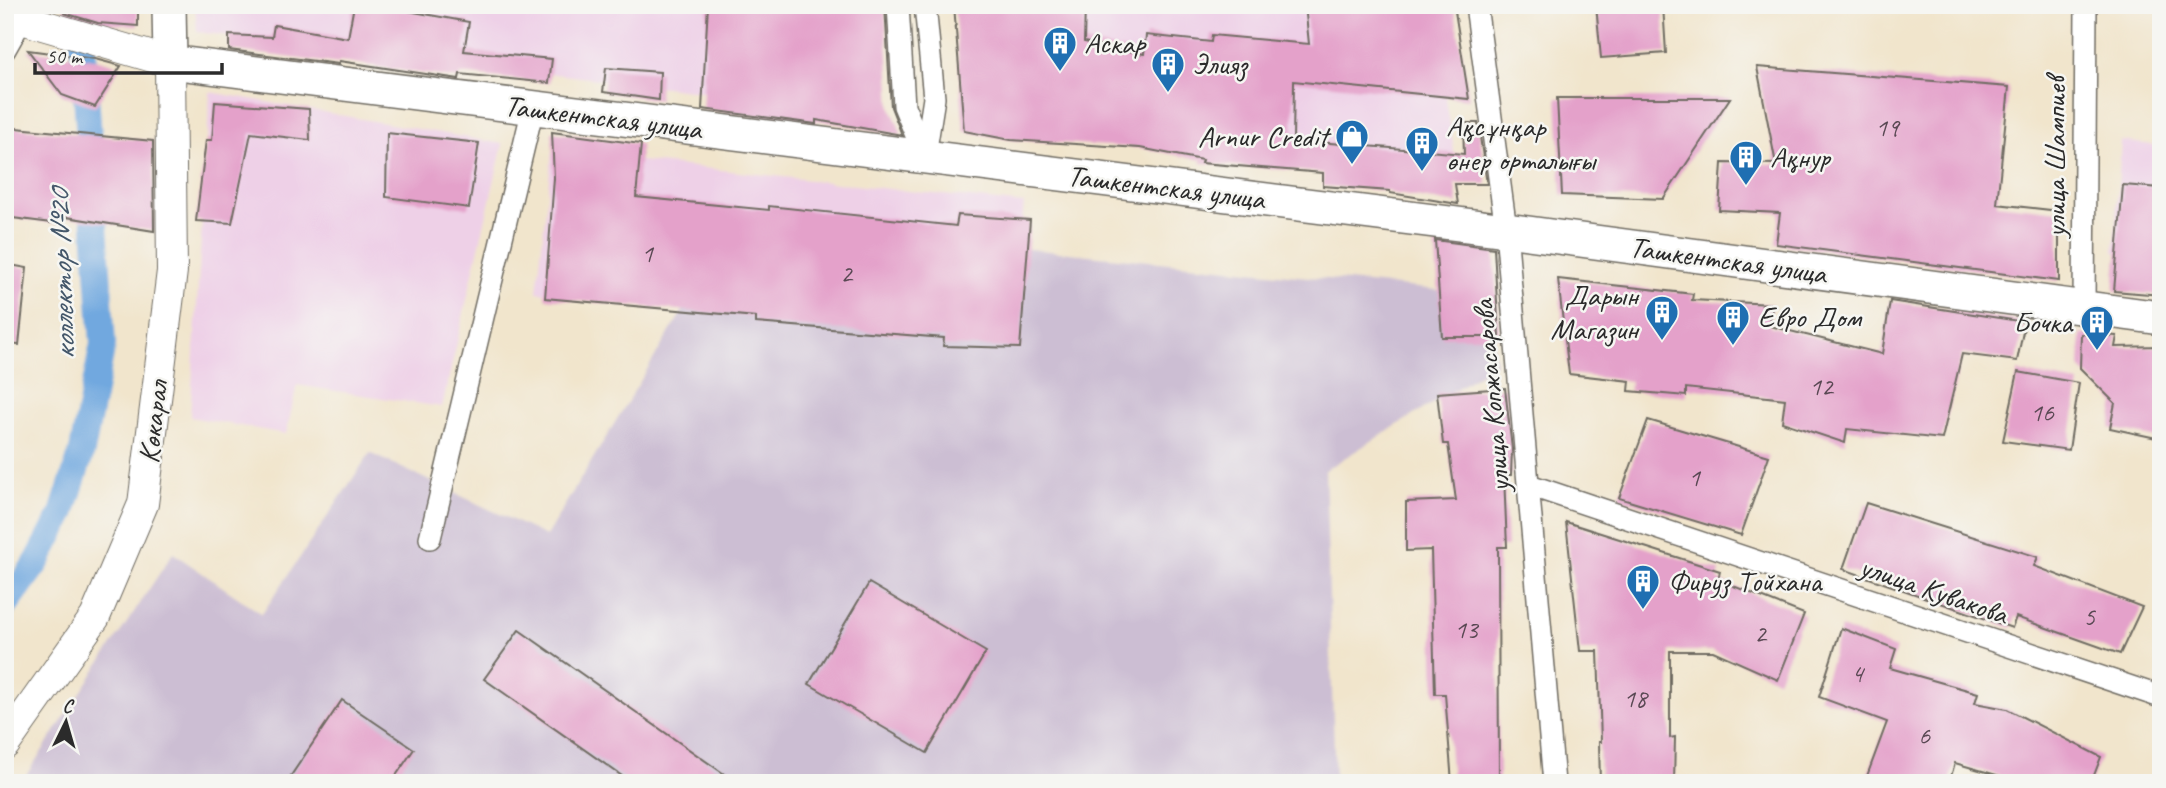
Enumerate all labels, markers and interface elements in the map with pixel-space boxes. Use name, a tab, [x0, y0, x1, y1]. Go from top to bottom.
building icon: Аскар	[1041, 24, 1079, 73]
place label: Аскар	[1084, 24, 1147, 62]
scale bar	[35, 32, 222, 76]
text: 50 m	[46, 43, 84, 69]
building icon: Элияз	[1149, 45, 1187, 94]
place label: Элияз	[1192, 45, 1250, 83]
street label: улица Шампиев	[2036, 71, 2074, 239]
street label: Ташкентская улица	[502, 86, 706, 148]
place label: Ақсұнқар өнер орталығы	[1446, 107, 1597, 179]
house number: 19	[1875, 111, 1901, 144]
place label: Arnur Credit	[1198, 117, 1332, 155]
shop icon: Arnur Credit	[1333, 117, 1371, 166]
building icon: Ақсұнқар өнер орталығы	[1403, 124, 1441, 173]
building icon: Ақнур	[1727, 138, 1765, 187]
place label: Ақнур	[1770, 138, 1831, 176]
street label: Ташкентская улица	[1065, 156, 1269, 218]
water label: коллектор №20	[38, 183, 85, 361]
street label: Ташкентская улица	[1627, 227, 1831, 293]
house number: 1	[641, 237, 654, 270]
house number: 2	[840, 257, 854, 290]
place label: Дарын Магазин	[1551, 276, 1641, 348]
building icon: Дарын Магазин	[1643, 293, 1681, 342]
street label: улица Копжасарова	[1463, 296, 1519, 496]
building icon: Евро Дом	[1714, 298, 1752, 347]
place label: Евро Дом	[1758, 298, 1863, 336]
place label: Бочка	[2013, 303, 2074, 341]
building icon: Бочка	[2078, 303, 2116, 352]
house number: 12	[1809, 370, 1835, 403]
street label: Көкарал	[129, 376, 177, 465]
house number: 16	[2030, 396, 2055, 429]
house number: 1	[1688, 461, 1701, 494]
street label: улица Кувакова	[1853, 546, 2015, 634]
building icon: Фируз Тойхана	[1624, 562, 1662, 611]
place label: Фируз Тойхана	[1668, 562, 1823, 600]
house number: 5	[2083, 600, 2096, 633]
house number: 13	[1454, 613, 1480, 646]
house number: 2	[1754, 617, 1768, 650]
house number: 4	[1851, 657, 1865, 690]
house number: 18	[1623, 682, 1649, 715]
north arrow	[32, 686, 102, 756]
text: С	[62, 694, 76, 719]
house number: 6	[1918, 719, 1931, 752]

